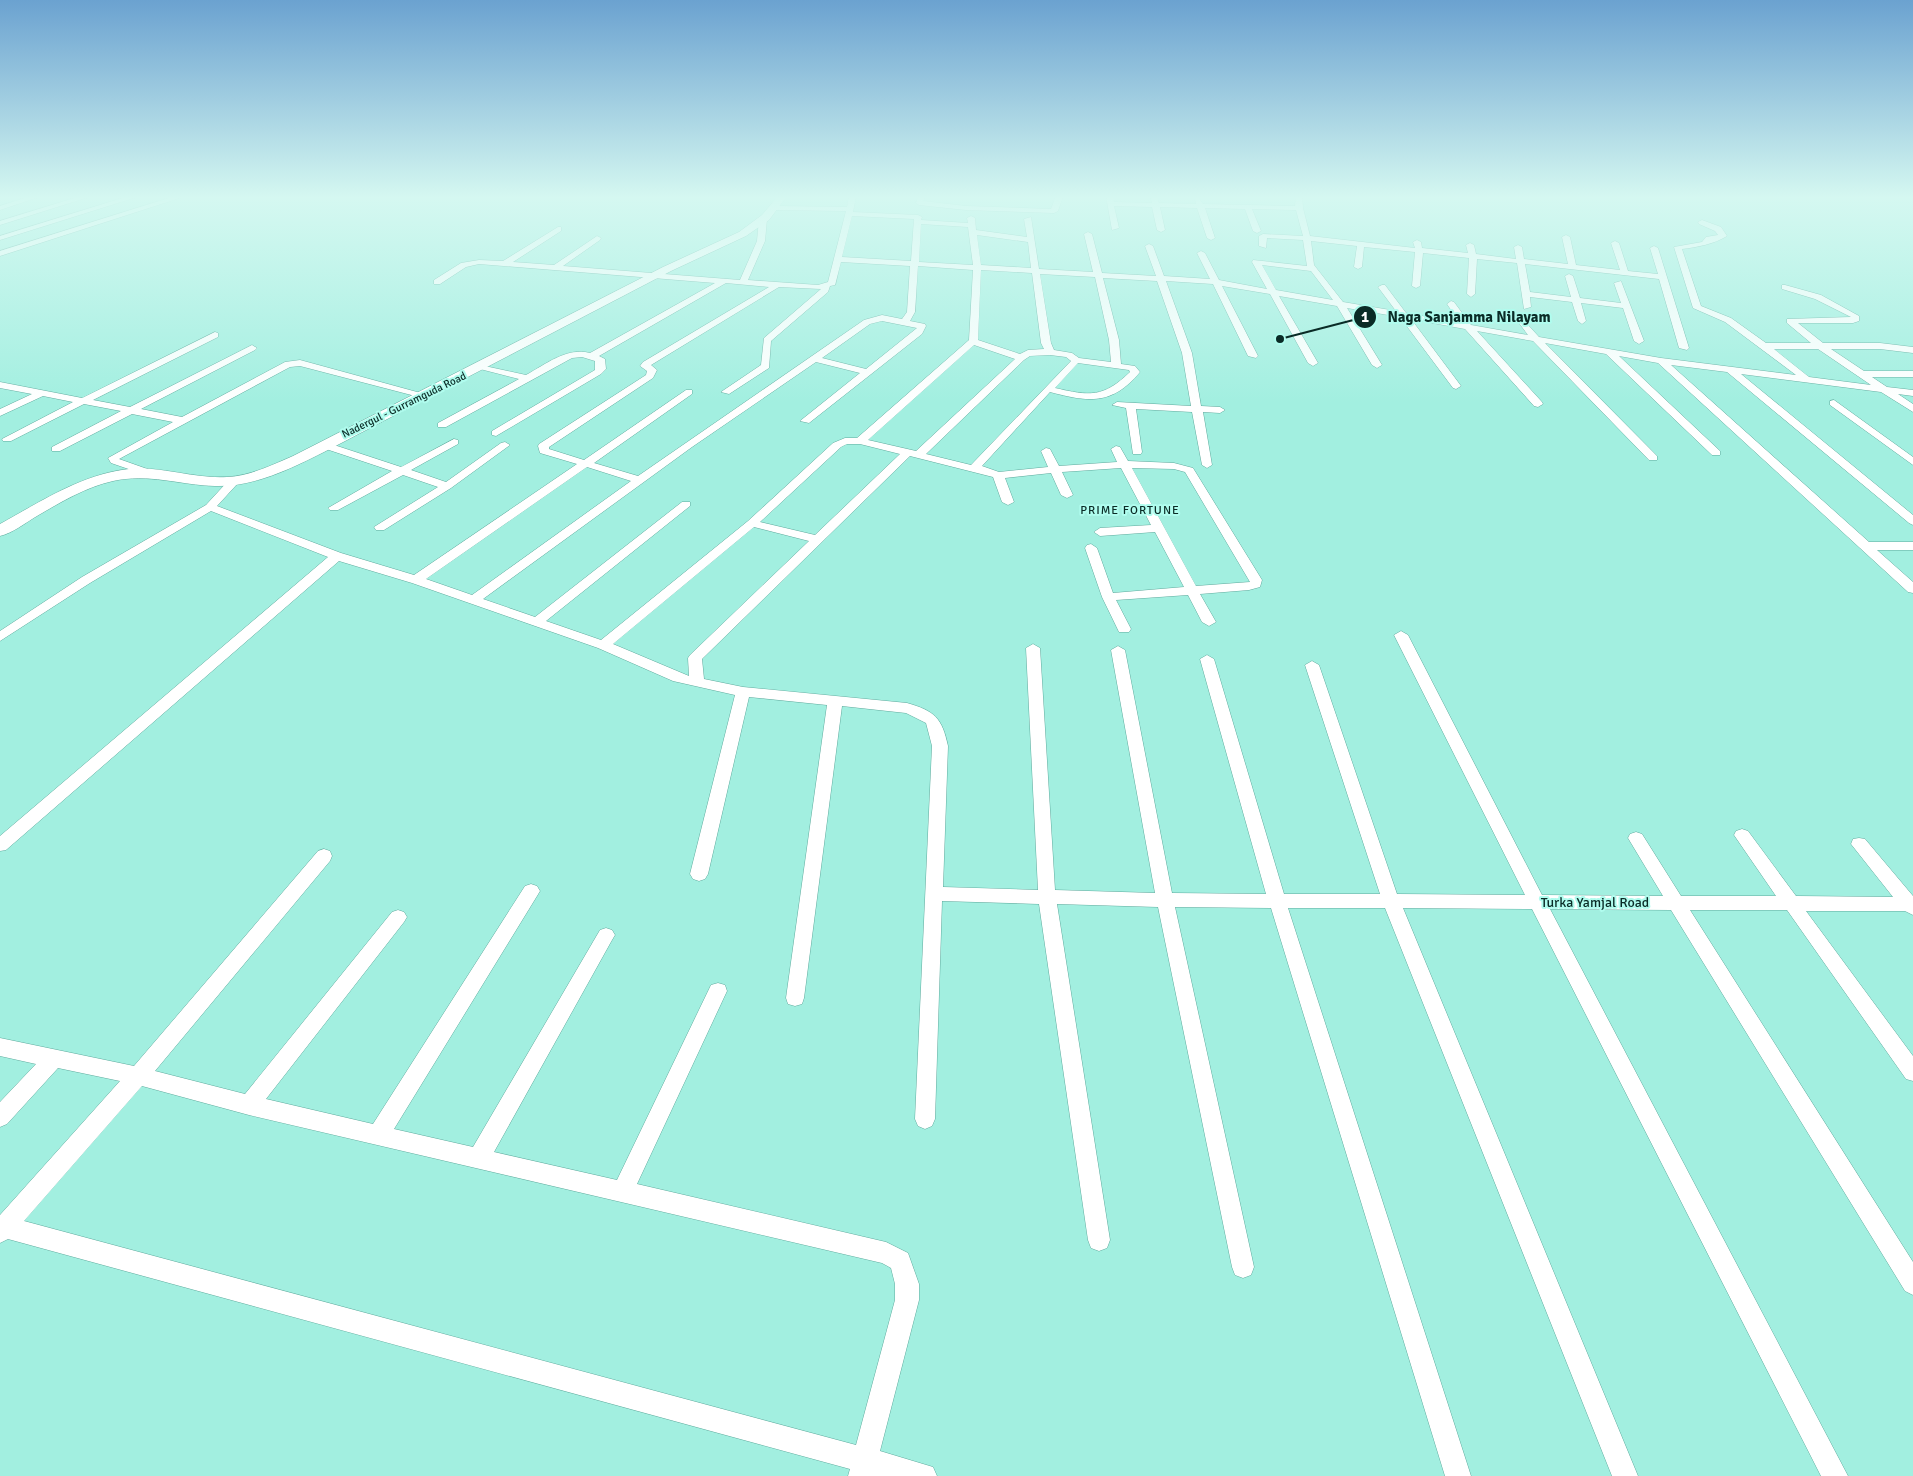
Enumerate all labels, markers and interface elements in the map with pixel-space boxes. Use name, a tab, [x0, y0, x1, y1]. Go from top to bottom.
callout: Naga Sanjamma Nilayam	[1352, 302, 1560, 332]
text: 1	[1361, 308, 1369, 326]
text: Naga Sanjamma Nilayam	[1387, 308, 1551, 326]
street label: Nadergul - Gurramguda Road	[340, 369, 468, 441]
district label: PRIME FORTUNE	[1080, 503, 1180, 518]
street label: Turka Yamjal Road	[1541, 894, 1649, 911]

